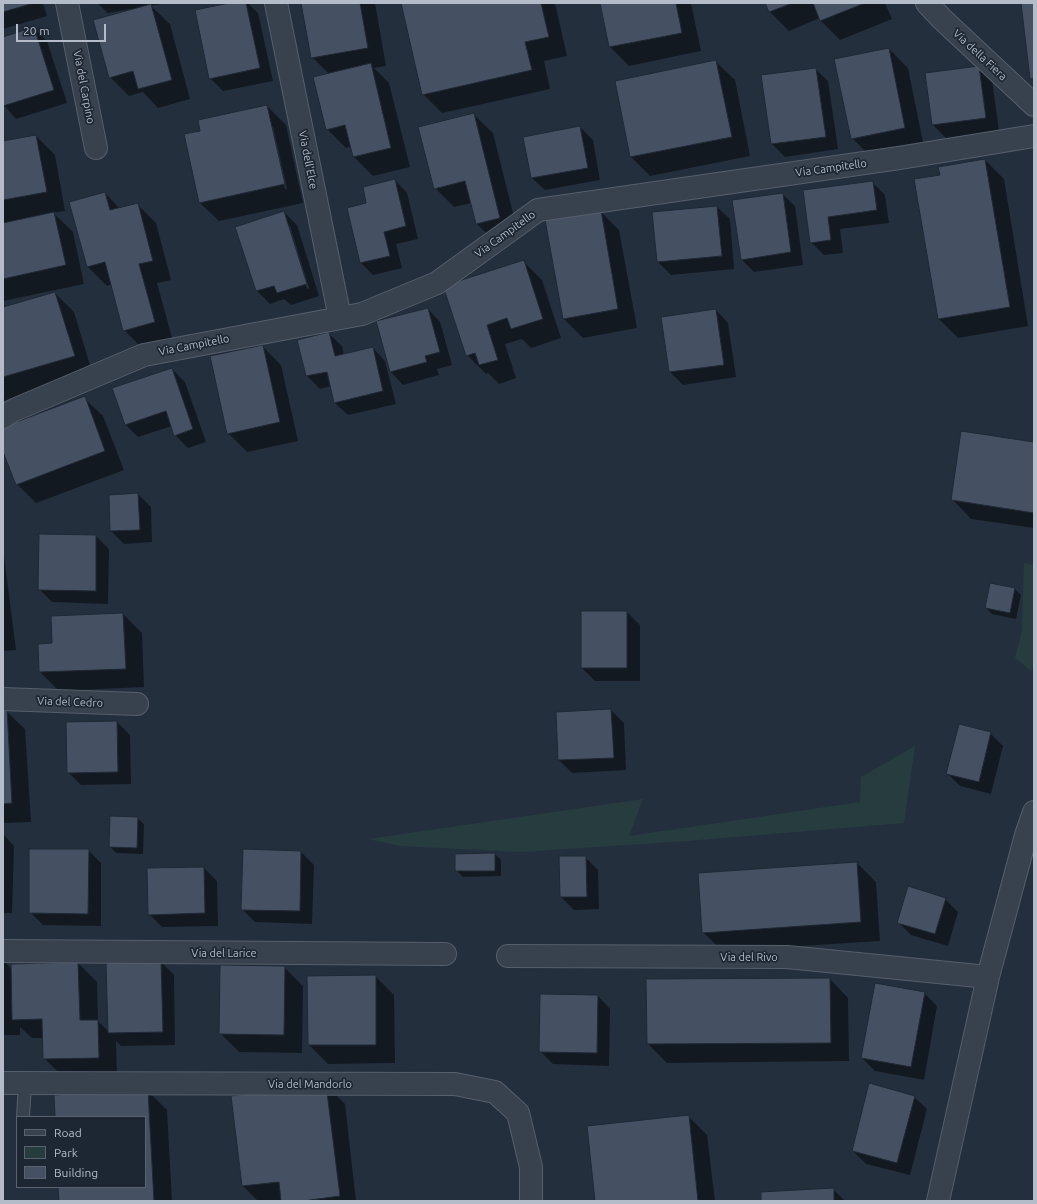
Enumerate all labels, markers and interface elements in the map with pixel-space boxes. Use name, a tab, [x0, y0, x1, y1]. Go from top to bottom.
scale bar	[18, 16, 108, 42]
text: 20 m	[23, 24, 50, 37]
street label: Via della Fiera	[950, 27, 1010, 83]
street label: Via del Carpino	[70, 49, 98, 125]
street label: Via dell'Elce	[296, 130, 320, 190]
street label: Via Campitello	[795, 156, 867, 180]
street label: Via Campitello	[472, 208, 538, 260]
street label: Via Campitello	[158, 332, 230, 358]
street label: Via del Cedro	[37, 694, 103, 710]
street label: Via del Larice	[191, 946, 257, 960]
street label: Via del Rivo	[720, 950, 778, 964]
street label: Via del Mandorlo	[268, 1077, 352, 1091]
legend	[16, 1116, 146, 1188]
text: Road	[54, 1126, 82, 1139]
text: Park	[54, 1146, 78, 1159]
text: Building	[54, 1166, 98, 1179]

